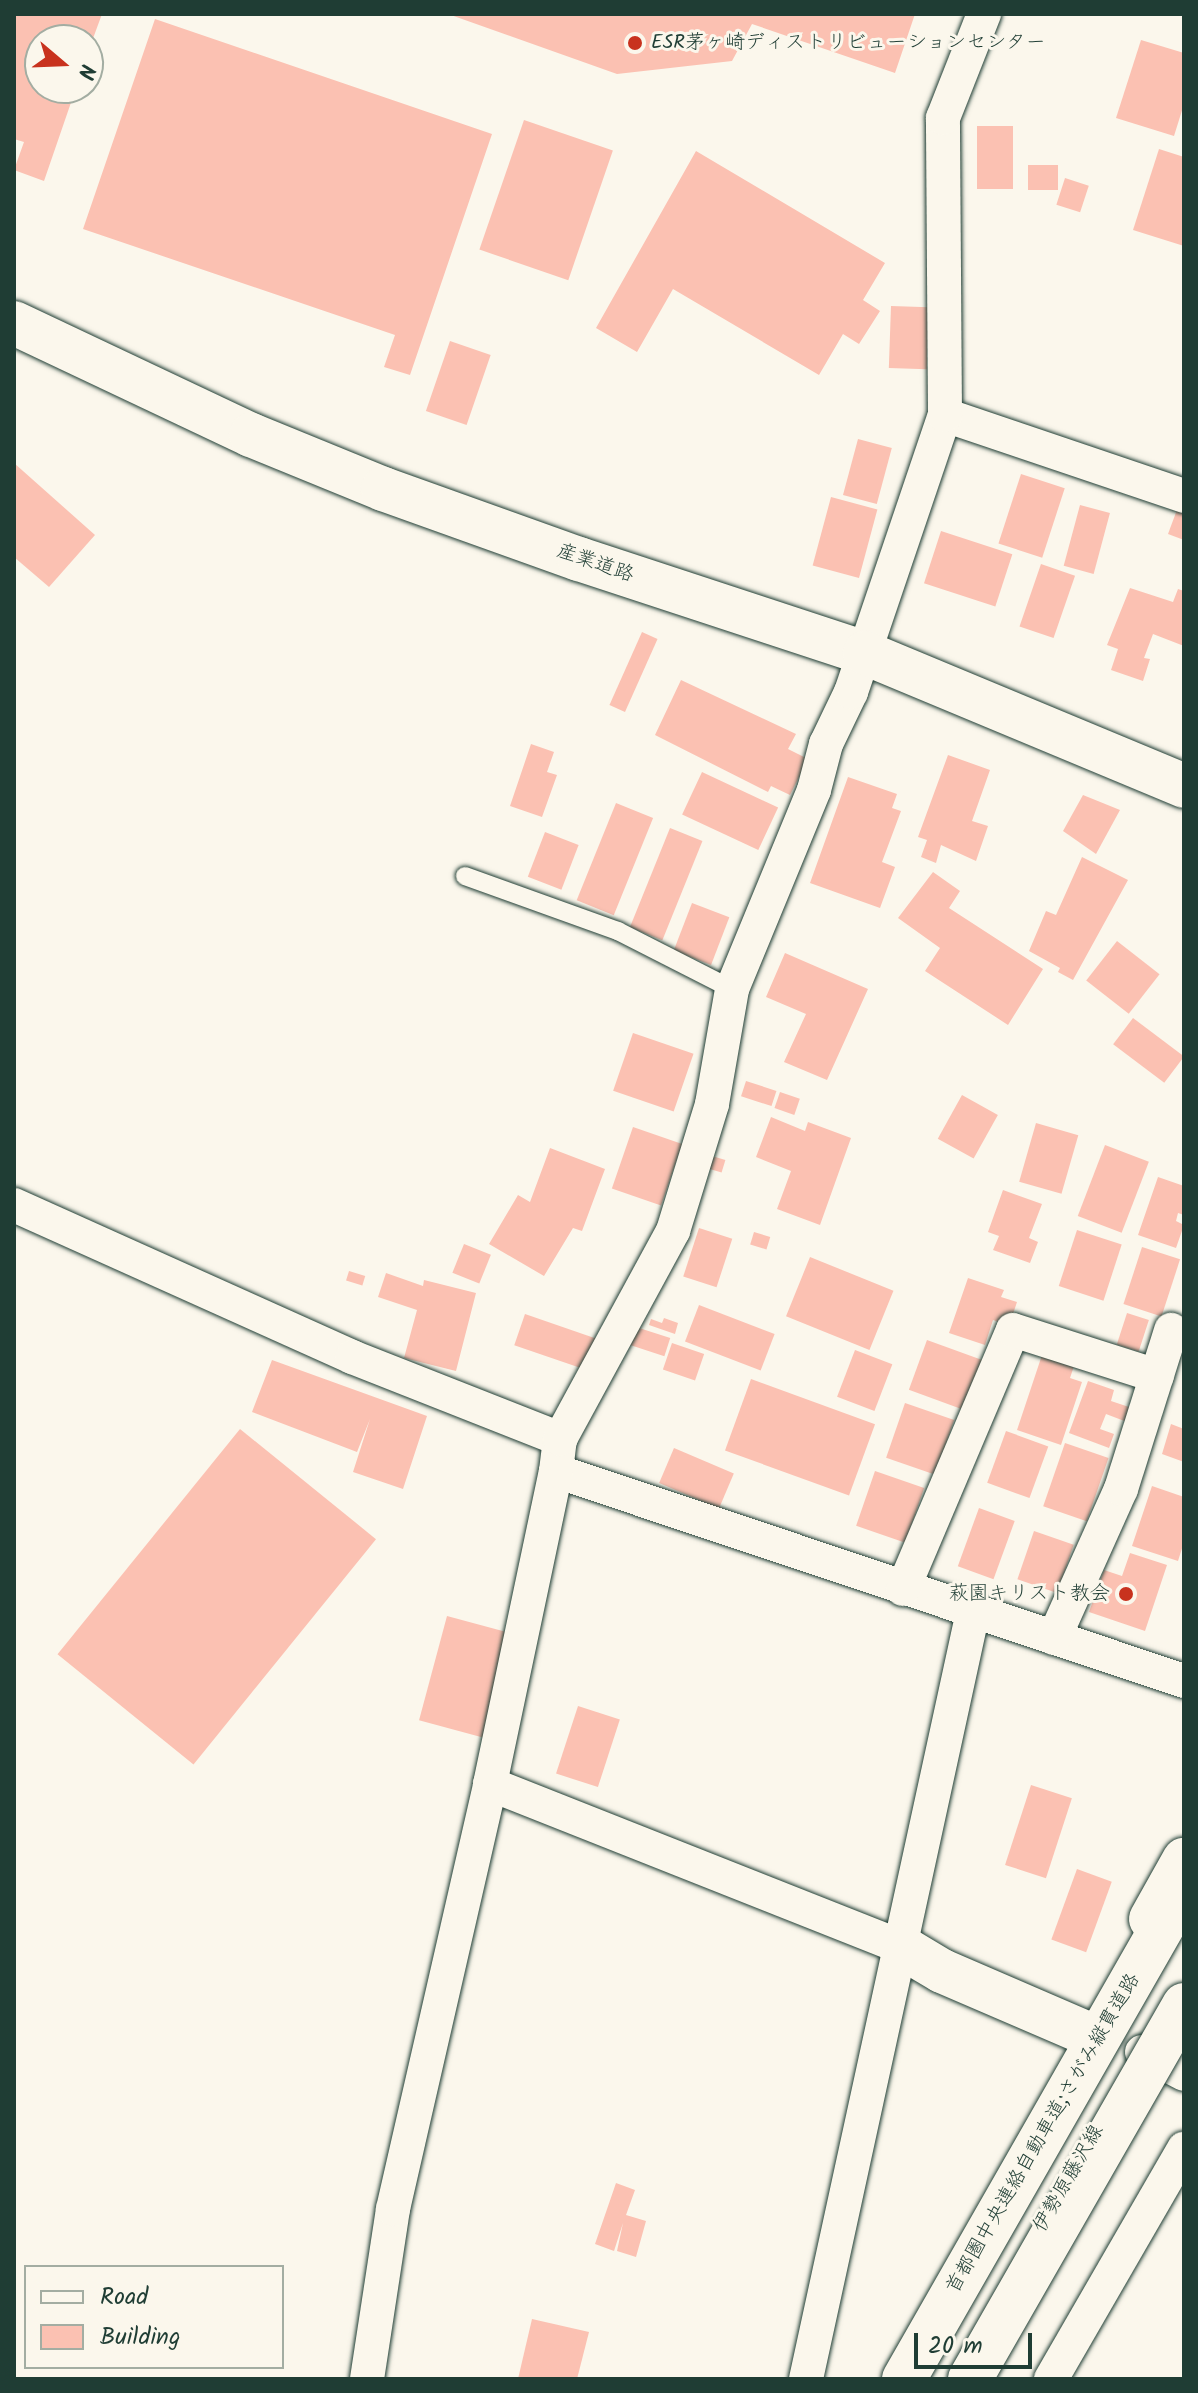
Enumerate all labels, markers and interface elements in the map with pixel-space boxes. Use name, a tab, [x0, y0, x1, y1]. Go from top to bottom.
north arrow	[24, 24, 104, 104]
place label: ESR茅ヶ崎ディストリビューションセンター	[651, 31, 1045, 55]
marker: ESR茅ヶ崎ディストリビューションセンター	[626, 34, 644, 52]
text: N	[66, 59, 104, 84]
street label: 産業道路	[553, 540, 637, 588]
place label: 萩園キリスト教会	[950, 1582, 1110, 1606]
marker: 萩園キリスト教会	[1117, 1585, 1135, 1603]
street label: 首都圏中央連絡自動車道;さがみ縦貫道路	[942, 1969, 1146, 2299]
street label: 伊勢原藤沢線	[1029, 2121, 1109, 2237]
legend	[24, 2265, 284, 2369]
text: Road	[100, 2278, 148, 2317]
scale bar	[918, 2317, 1036, 2367]
text: Building	[100, 2318, 180, 2357]
text: 20 m	[928, 2327, 983, 2366]

